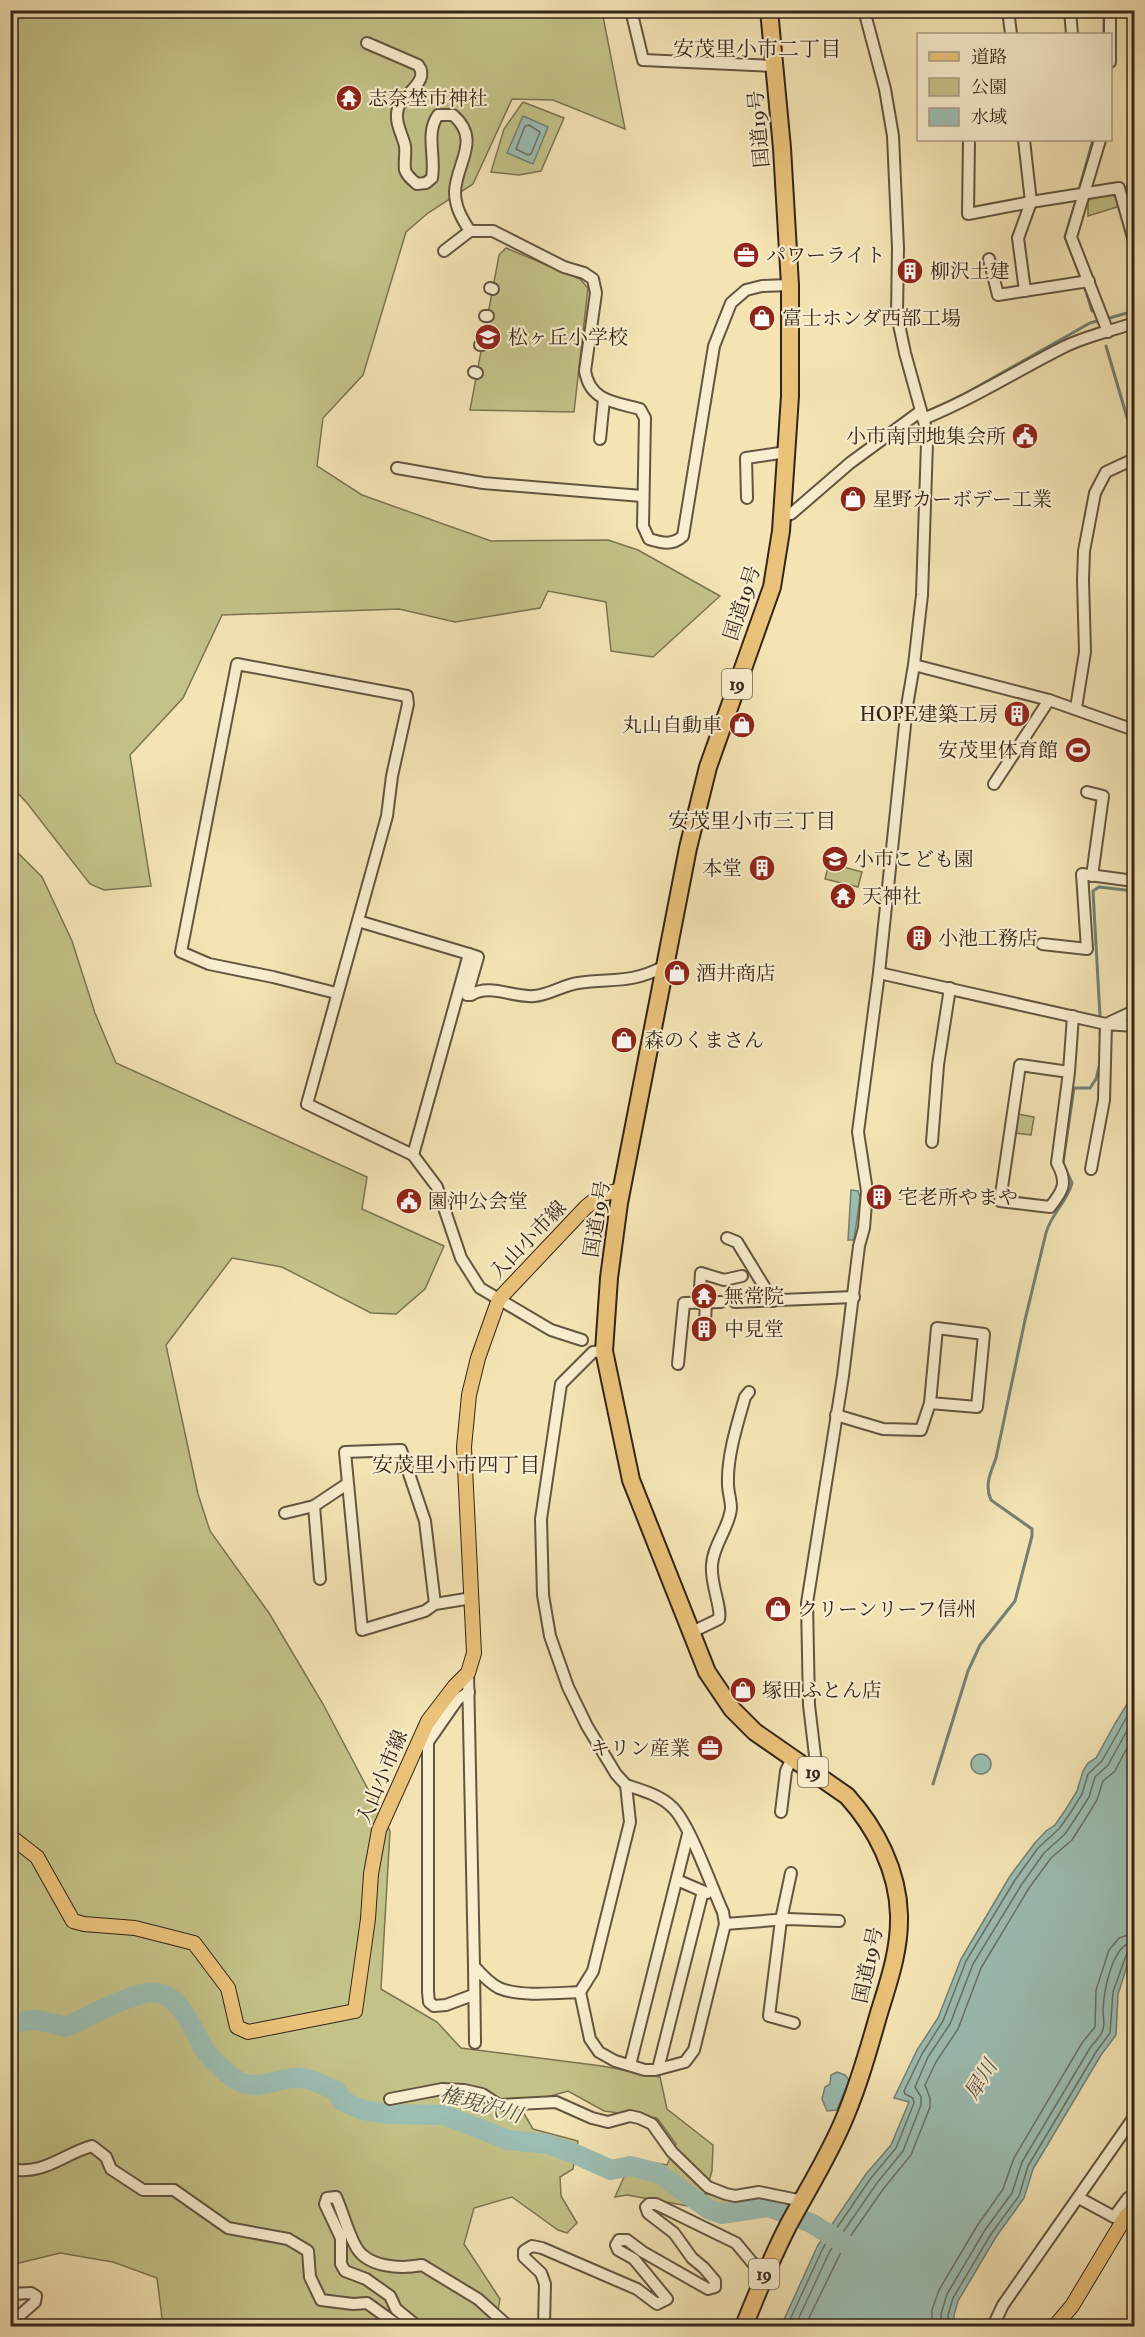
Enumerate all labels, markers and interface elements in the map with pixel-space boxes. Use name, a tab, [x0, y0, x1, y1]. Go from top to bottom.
legend	[917, 33, 1112, 141]
district label: 安茂里小市二丁目	[673, 36, 841, 63]
text: 道路	[971, 46, 1007, 69]
text: 公園	[971, 76, 1007, 99]
temple icon: 志奈埜市神社	[334, 83, 364, 113]
place label: 志奈埜市神社	[368, 86, 488, 111]
street label: 国道19号	[743, 89, 775, 169]
text: 水域	[971, 106, 1007, 129]
office icon: パワーライト	[731, 240, 761, 270]
place label: パワーライト	[766, 243, 885, 268]
building icon: 柳沢土建	[895, 256, 925, 286]
place label: 柳沢土建	[930, 259, 1010, 284]
shop icon: 富士ホンダ西部工場	[747, 303, 777, 333]
place label: 富士ホンダ西部工場	[782, 306, 961, 331]
school or university icon: 松ヶ丘小学校	[473, 322, 503, 352]
place label: 松ヶ丘小学校	[508, 325, 628, 350]
public building icon: 小市南団地集会所	[1010, 421, 1040, 451]
place label: 小市南団地集会所	[846, 424, 1006, 449]
shop icon: 星野カーボデー工業	[838, 484, 868, 514]
place label: 星野カーボデー工業	[872, 487, 1052, 512]
street label: 国道19号	[718, 562, 766, 644]
road number: 19	[722, 669, 752, 699]
building icon: HOPE建築工房	[1002, 699, 1032, 729]
place label: HOPE建築工房	[860, 702, 998, 727]
shop icon: 丸山自動車	[727, 710, 757, 740]
place label: 丸山自動車	[622, 713, 722, 738]
sports icon: 安茂里体育館	[1063, 735, 1093, 765]
place label: 安茂里体育館	[938, 738, 1058, 763]
district label: 安茂里小市三丁目	[668, 808, 836, 835]
school or university icon: 小市こども園	[820, 844, 850, 874]
place label: 小市こども園	[854, 847, 974, 872]
building icon: 本堂	[747, 853, 777, 883]
place label: 本堂	[702, 856, 742, 881]
temple icon: 天神社	[828, 881, 858, 911]
place label: 天神社	[862, 884, 922, 909]
building icon: 小池工務店	[904, 923, 934, 953]
place label: 小池工務店	[938, 926, 1038, 951]
shop icon: 酒井商店	[662, 958, 692, 988]
place label: 酒井商店	[696, 961, 776, 986]
shop icon: 森のくまさん	[609, 1025, 639, 1055]
place label: 森のくまさん	[644, 1028, 764, 1053]
street label: 国道19号	[579, 1179, 615, 1259]
building icon: 宅老所やまや	[864, 1182, 894, 1212]
place label: 宅老所やまや	[898, 1185, 1018, 1210]
public building icon: 園沖公会堂	[394, 1186, 424, 1216]
place label: 園沖公会堂	[428, 1189, 528, 1214]
street label: 入山小市線	[484, 1195, 572, 1285]
temple icon: 無常院	[689, 1281, 719, 1311]
place label: 無常院	[724, 1284, 784, 1309]
building icon: 中見堂	[689, 1314, 719, 1344]
place label: 中見堂	[724, 1317, 784, 1342]
district label: 安茂里小市四丁目	[372, 1452, 540, 1479]
shop icon: クリーンリーフ信州	[763, 1594, 793, 1624]
place label: クリーンリーフ信州	[798, 1597, 977, 1622]
shop icon: 塚田ふとん店	[728, 1675, 758, 1705]
place label: 塚田ふとん店	[762, 1678, 882, 1703]
street label: 入山小市線	[351, 1726, 413, 1828]
office icon: キリン産業	[695, 1733, 725, 1763]
place label: キリン産業	[590, 1736, 690, 1761]
road number: 19	[798, 1757, 828, 1787]
street label: 国道19号	[848, 1925, 888, 2005]
water label: 犀川	[958, 2053, 1005, 2105]
water label: 権現沢川	[437, 2080, 527, 2130]
road number: 19	[749, 2259, 779, 2289]

